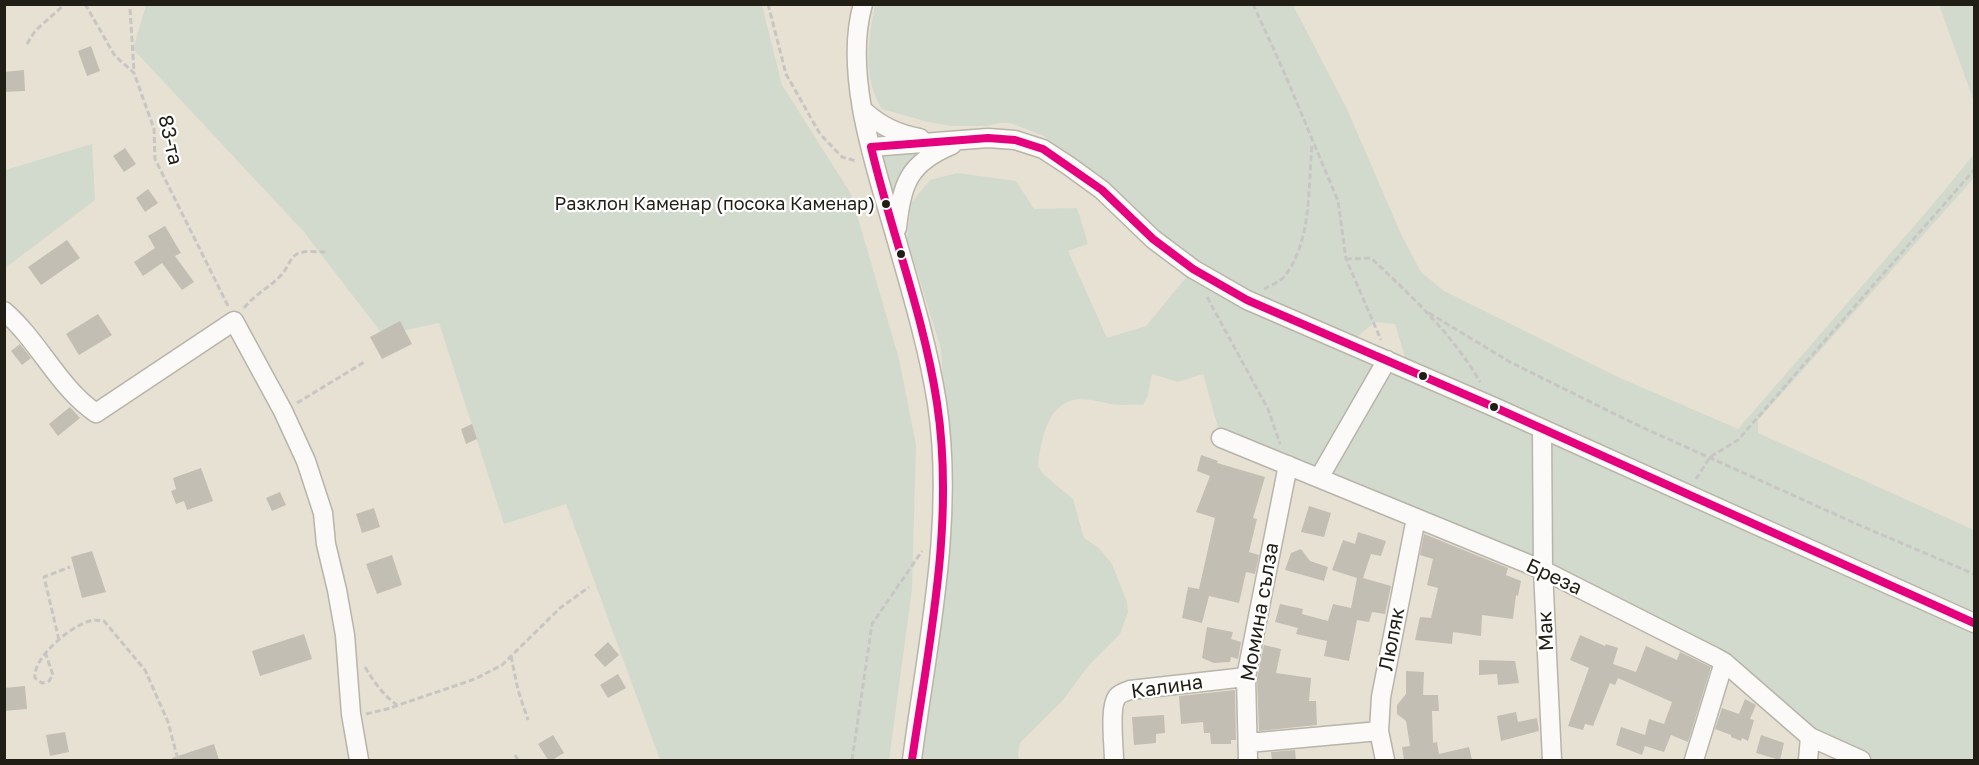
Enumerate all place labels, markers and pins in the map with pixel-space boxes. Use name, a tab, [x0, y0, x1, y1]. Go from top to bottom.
place label: Разклон Каменар (посока Каменар)	[554, 193, 875, 215]
marker: Разклон Каменар (посока Каменар)	[880, 198, 892, 210]
unlabelled marker	[895, 248, 907, 260]
unlabelled marker	[1417, 370, 1429, 382]
unlabelled marker	[1488, 401, 1500, 413]

